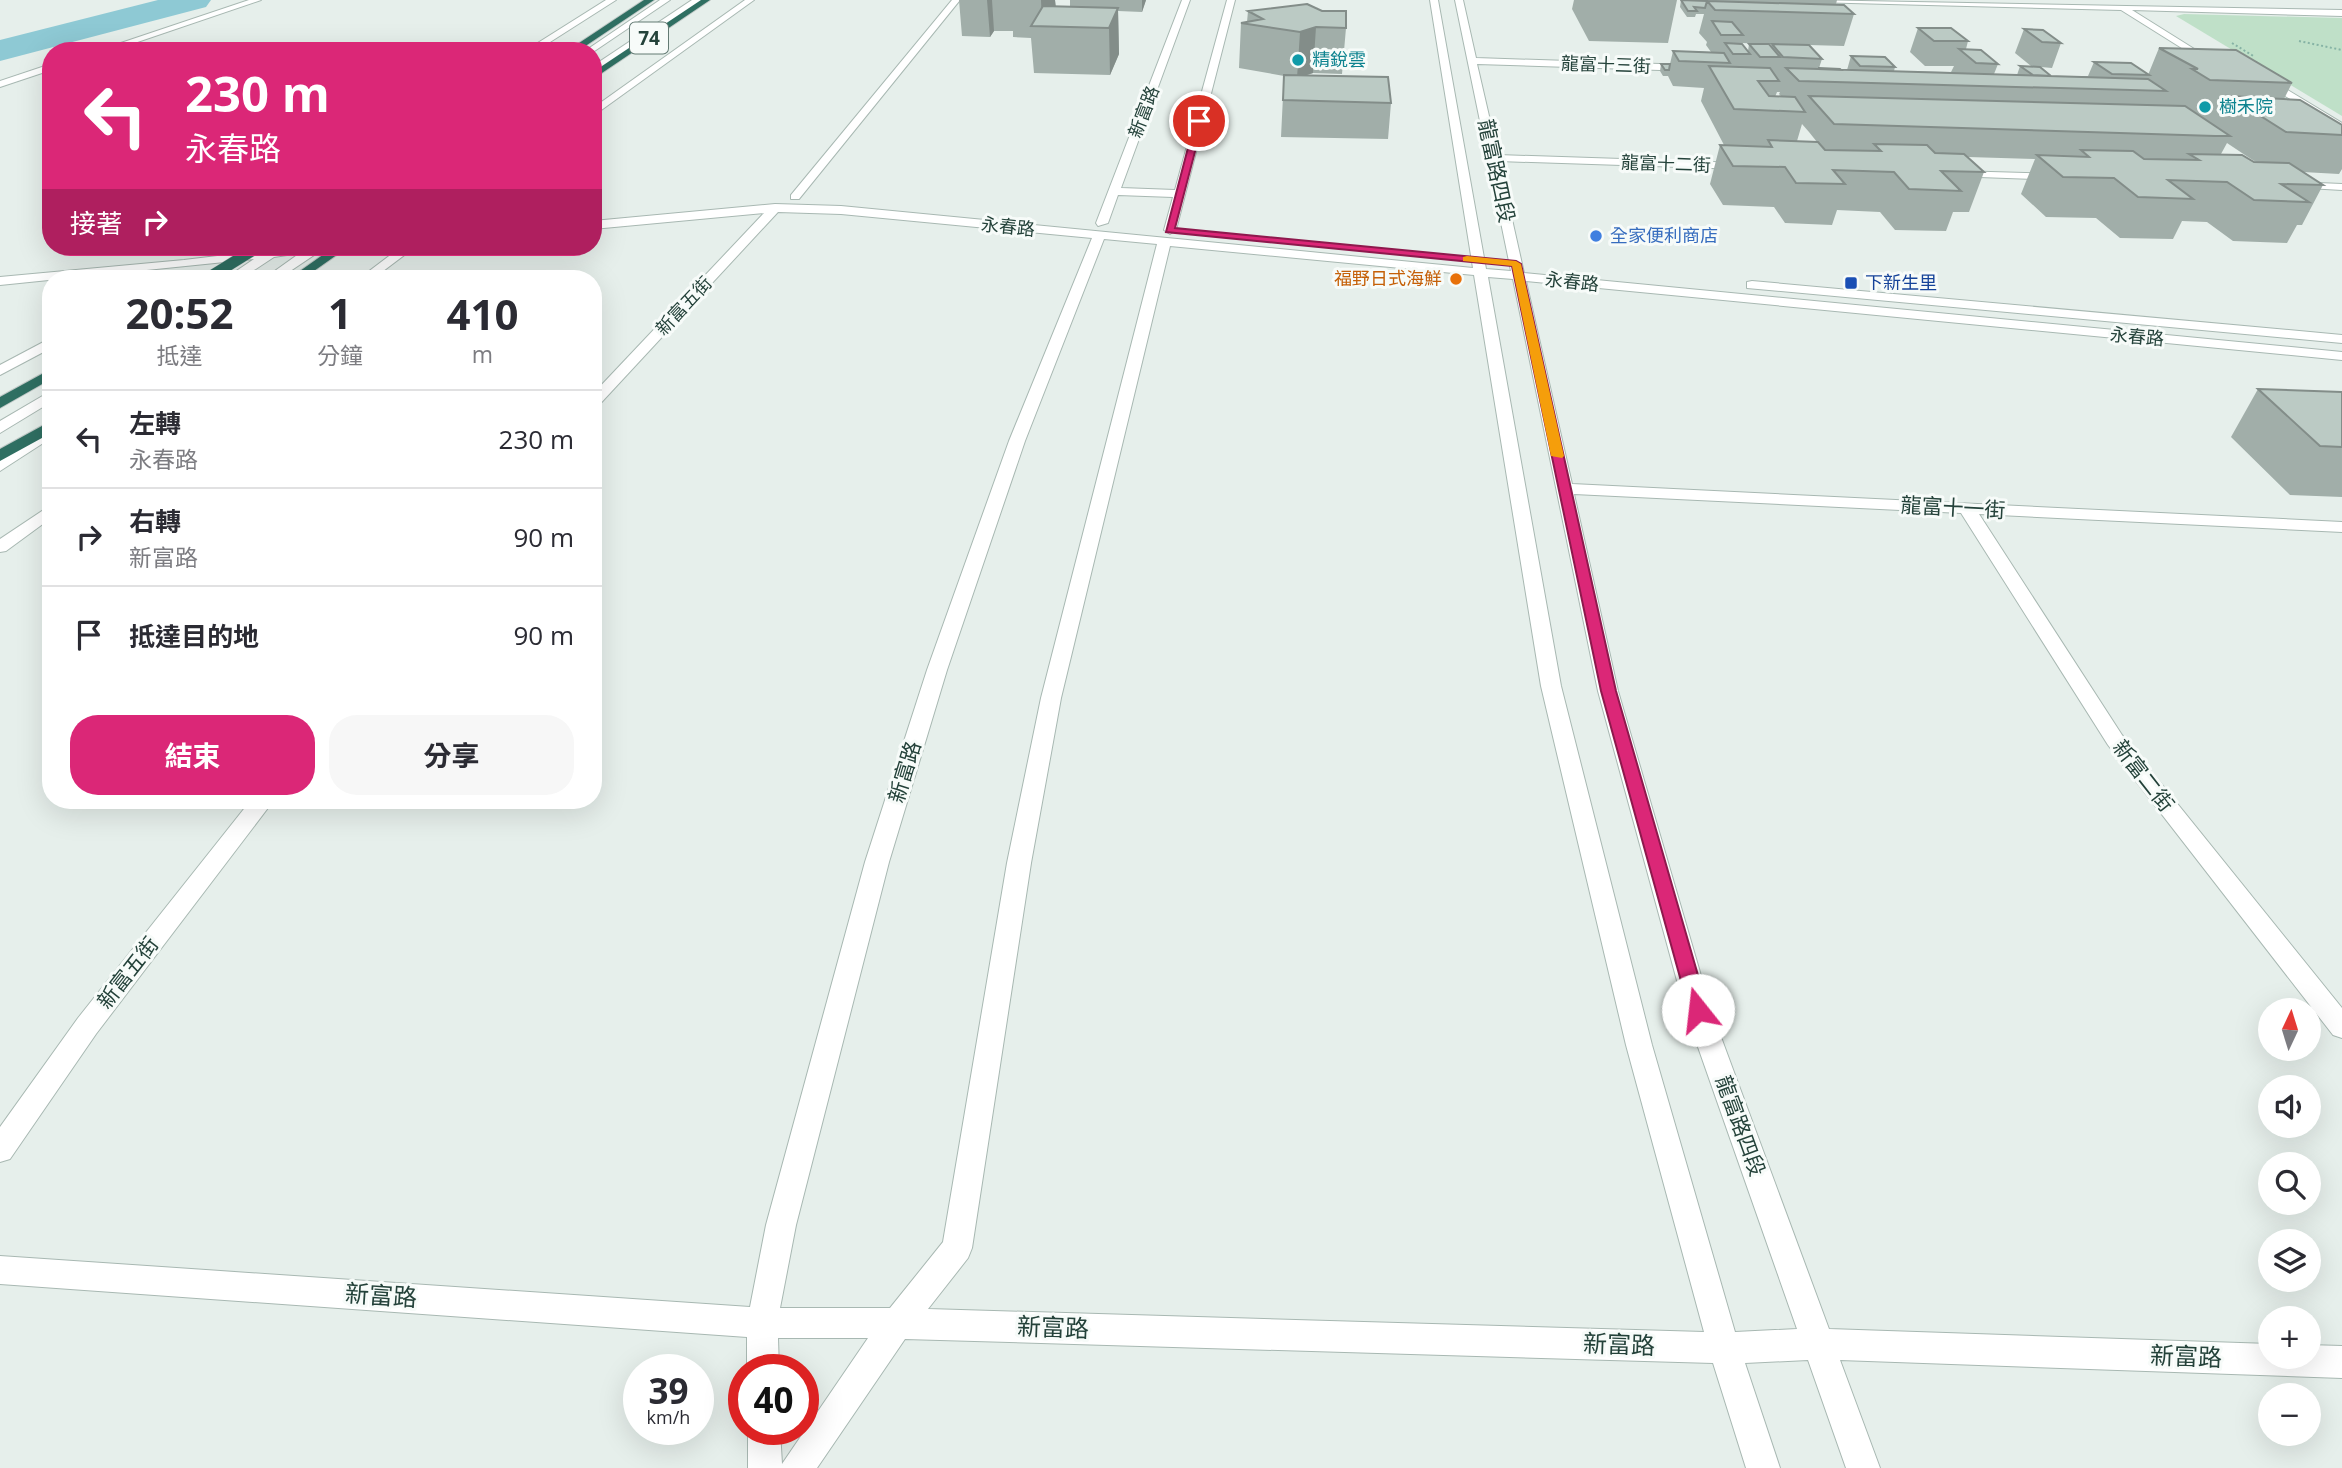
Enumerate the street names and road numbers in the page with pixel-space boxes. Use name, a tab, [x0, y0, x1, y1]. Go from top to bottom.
road number: 74	[630, 22, 668, 54]
street label: 龍富十三街	[1561, 50, 1651, 78]
street label: 新富路	[1122, 82, 1164, 141]
street label: 龍富路四段	[1472, 117, 1522, 225]
street label: 龍富十二街	[1621, 149, 1711, 177]
street label: 永春路	[980, 211, 1036, 241]
street label: 永春路	[1544, 266, 1600, 296]
street label: 新富五街	[650, 271, 717, 340]
street label: 永春路	[2109, 322, 2165, 350]
street label: 龍富十一街	[1900, 490, 2006, 524]
street label: 新富二街	[2107, 734, 2181, 817]
street label: 新富路	[881, 737, 927, 806]
street label: 新富五街	[90, 931, 164, 1014]
street label: 龍富路四段	[1710, 1072, 1772, 1180]
street label: 新富路	[344, 1276, 418, 1313]
street label: 新富路	[1016, 1309, 1090, 1344]
street label: 新富路	[1582, 1326, 1656, 1361]
street label: 新富路	[2149, 1338, 2223, 1373]

